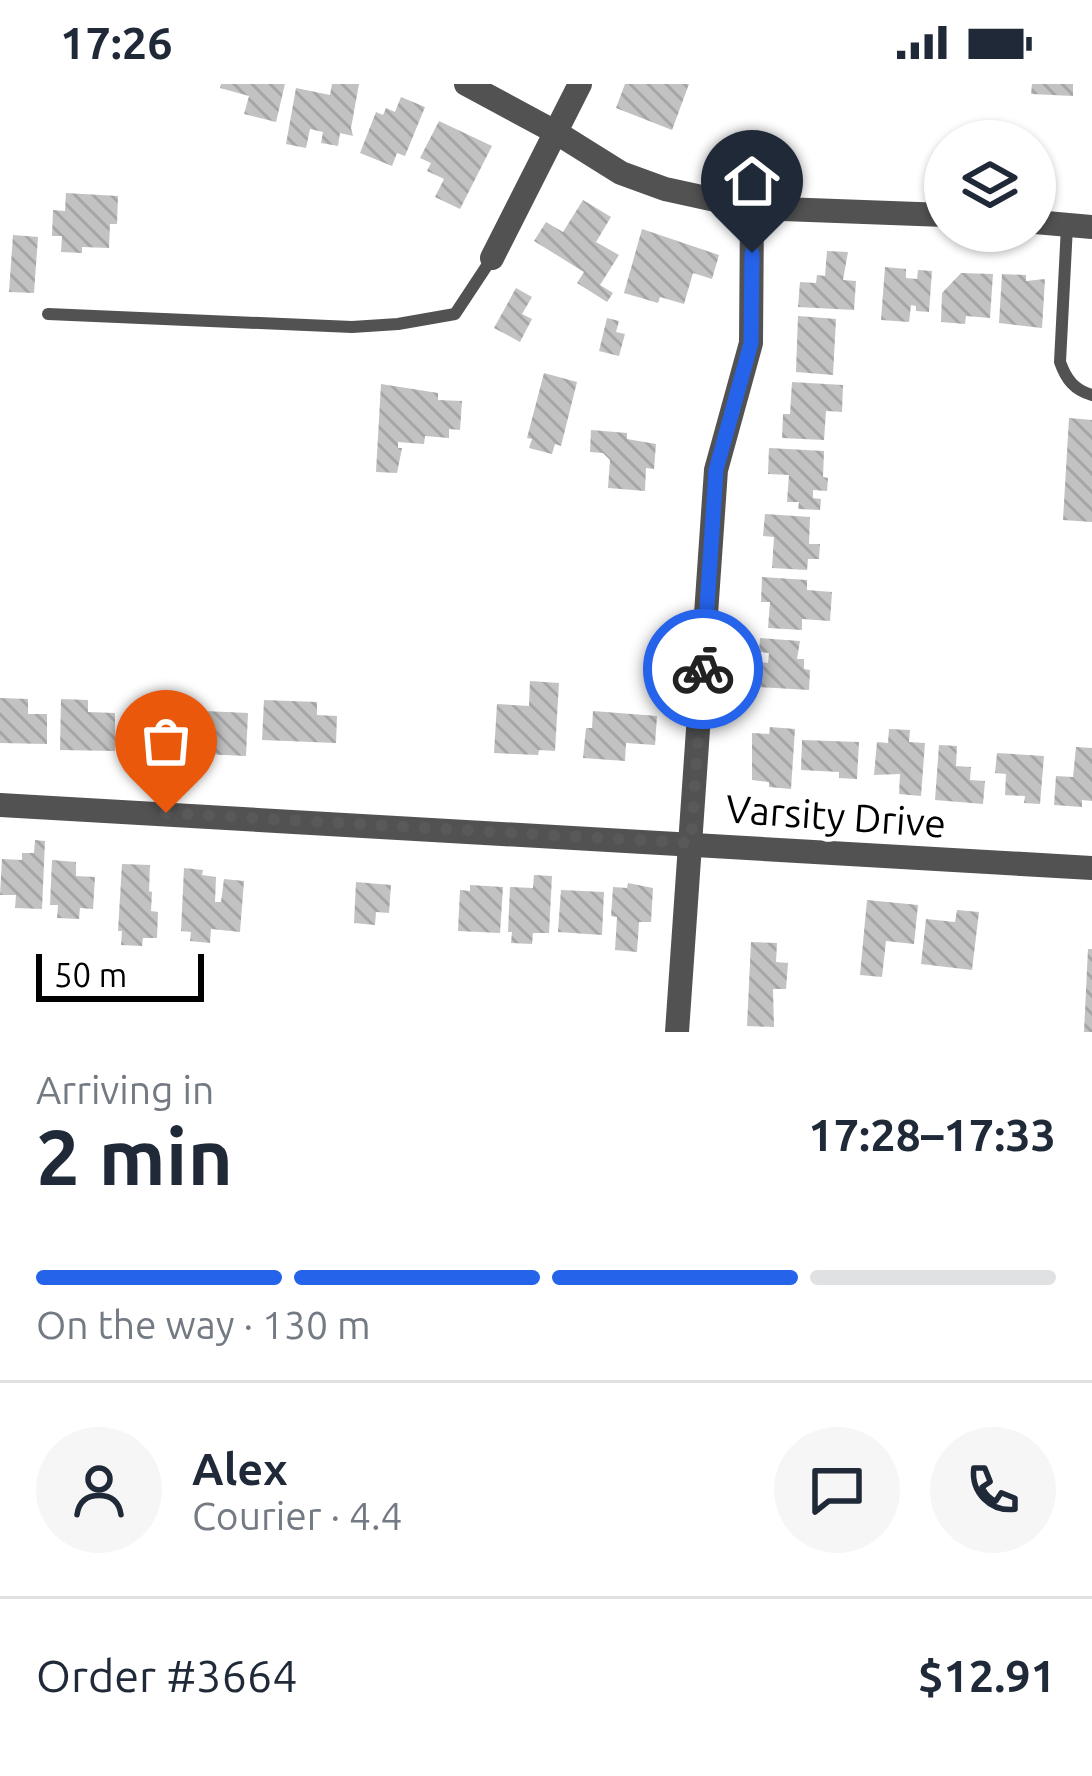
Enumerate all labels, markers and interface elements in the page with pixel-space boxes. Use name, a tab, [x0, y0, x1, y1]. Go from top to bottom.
text: 17:26	[60, 17, 173, 68]
map controls	[924, 120, 1056, 252]
button: layers	[924, 120, 1056, 252]
pin	[701, 130, 803, 253]
icon: home	[719, 148, 785, 214]
courier	[643, 609, 763, 729]
icon: bike	[670, 636, 736, 702]
pin	[115, 690, 217, 813]
icon: bag	[133, 708, 199, 774]
street label: Varsity Drive	[724, 786, 948, 845]
scale bar	[36, 948, 204, 1001]
text: 50 m	[54, 956, 127, 993]
text: Arriving in	[36, 1068, 214, 1111]
text: 17:28–17:33	[808, 1109, 1056, 1160]
text: 2 min	[36, 1112, 233, 1200]
text: On the way · 130 m	[36, 1303, 371, 1346]
button: person	[36, 1427, 162, 1553]
button: chat	[774, 1427, 900, 1553]
button: phone	[930, 1427, 1056, 1553]
text: Alex	[192, 1443, 288, 1494]
text: Courier · 4.4	[192, 1494, 403, 1537]
text: Order #3664	[36, 1650, 298, 1701]
text: $12.91	[918, 1650, 1056, 1701]

